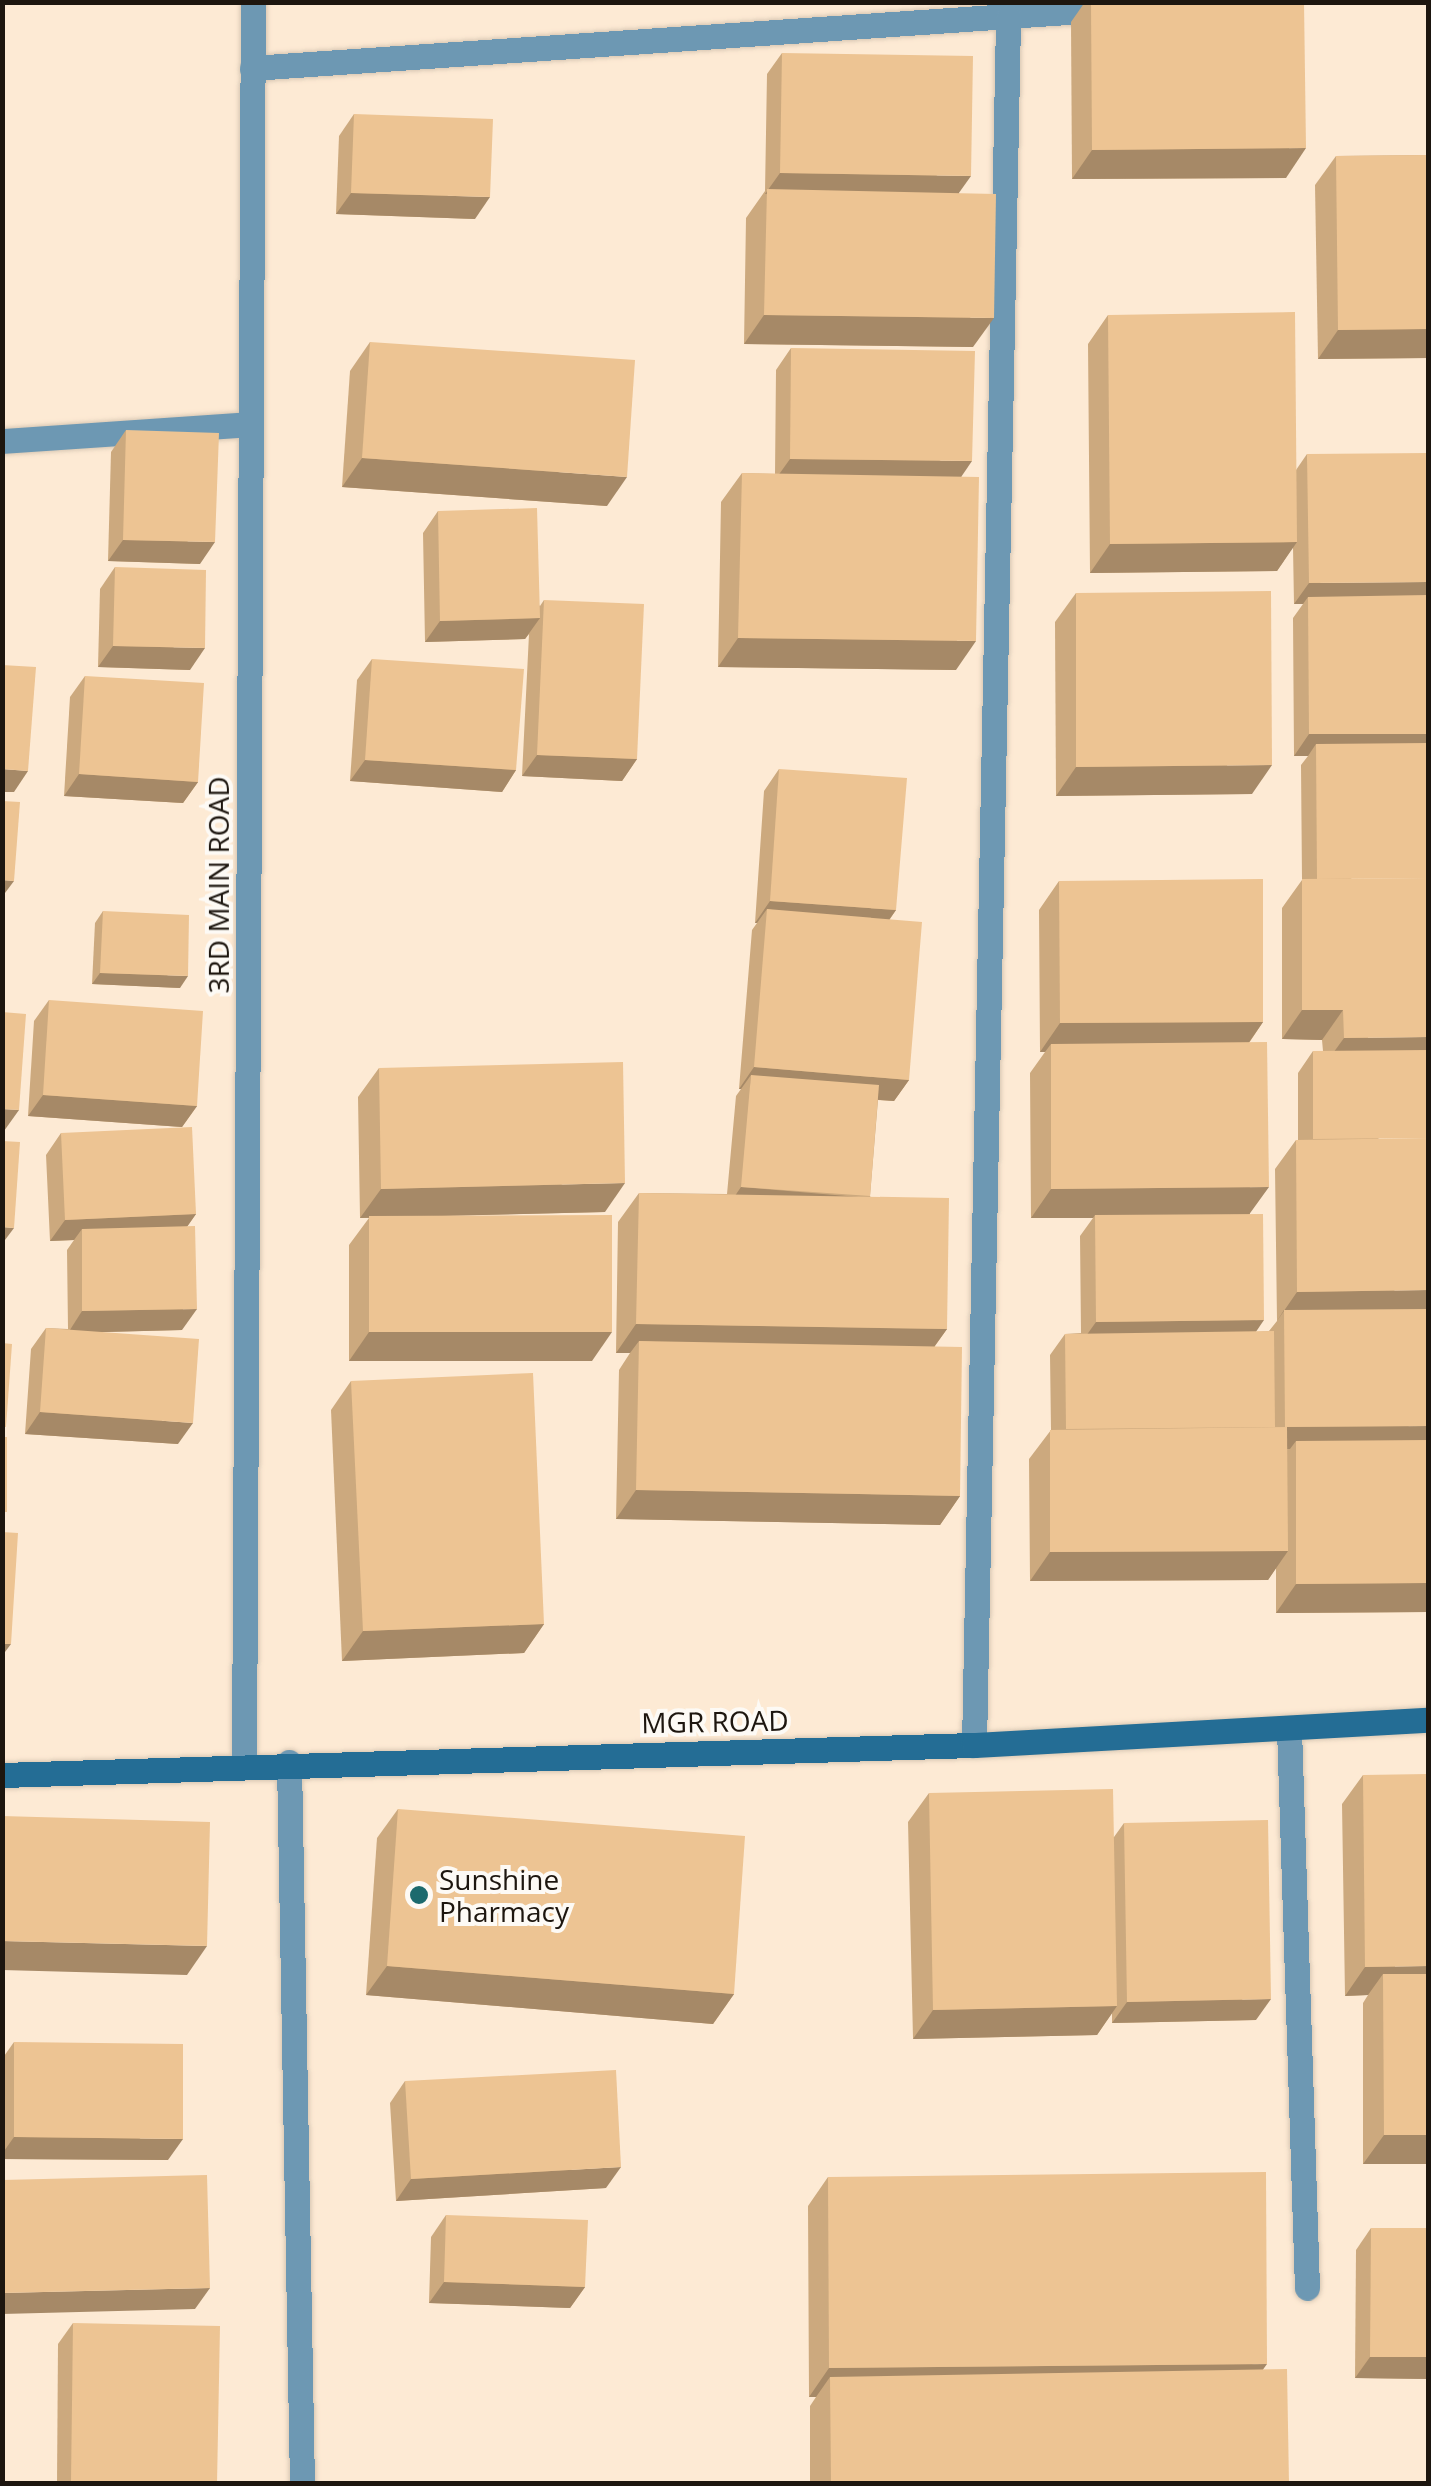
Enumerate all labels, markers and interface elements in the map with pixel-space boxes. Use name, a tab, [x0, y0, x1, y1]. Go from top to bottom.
street label: 3RD MAIN ROAD	[201, 776, 235, 994]
street label: MGR ROAD	[641, 1703, 789, 1739]
place label: Sunshine Pharmacy	[439, 1862, 569, 1928]
marker: Sunshine Pharmacy	[408, 1884, 430, 1906]

